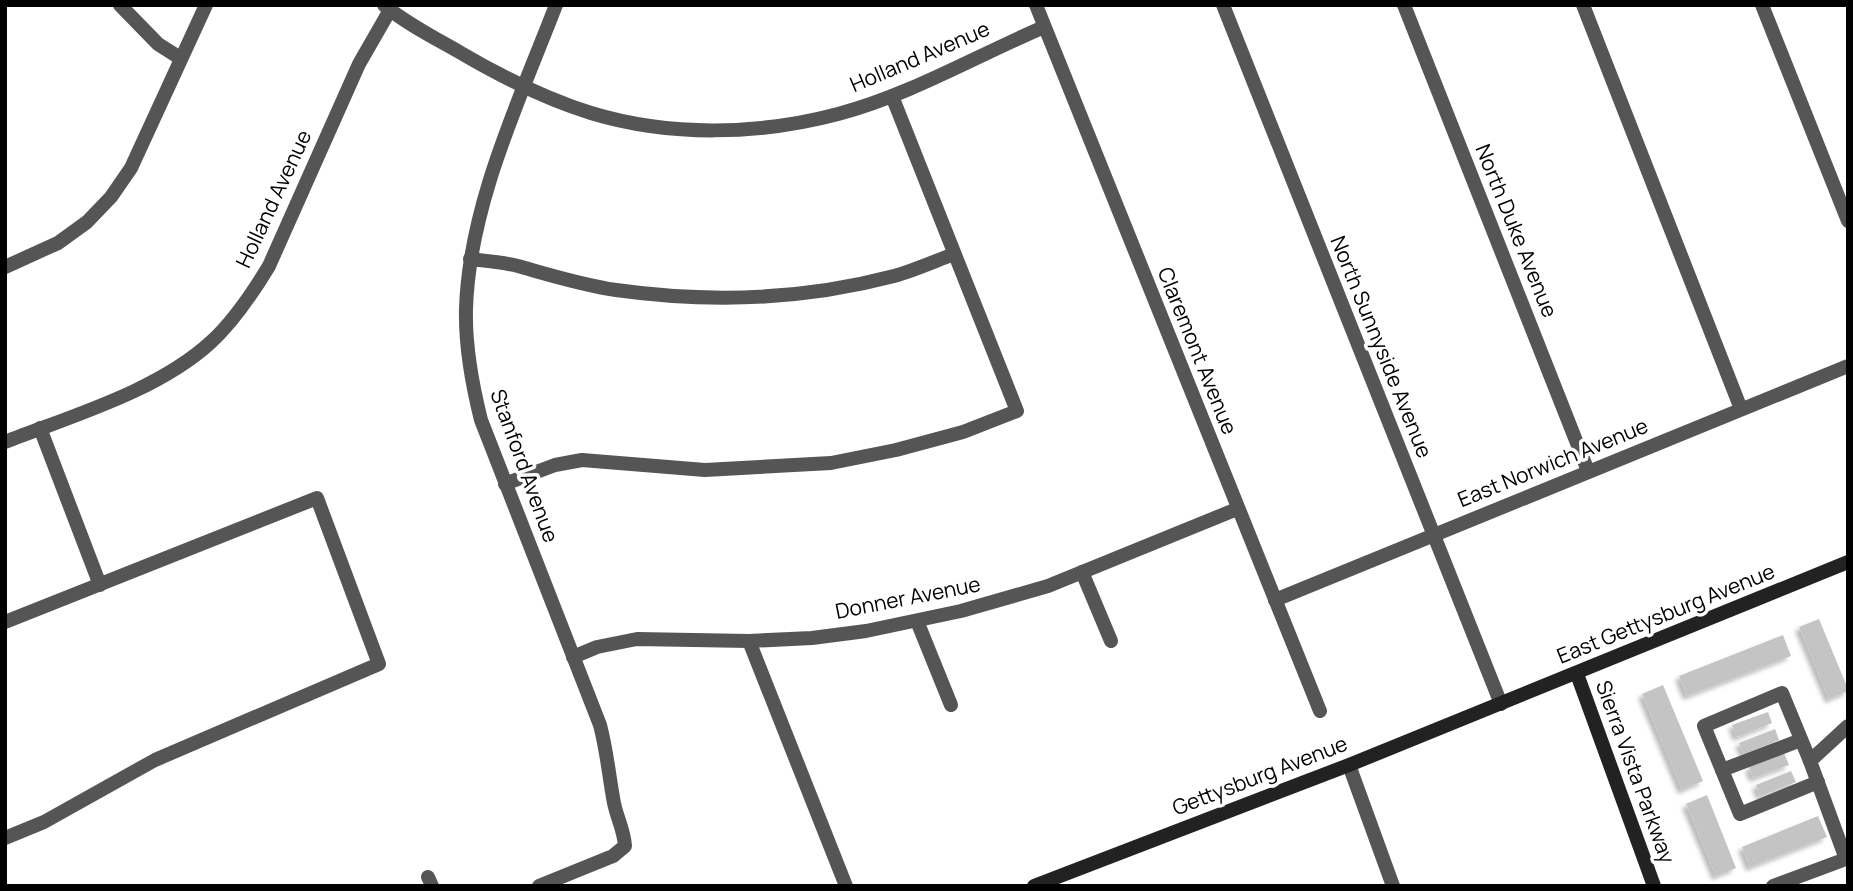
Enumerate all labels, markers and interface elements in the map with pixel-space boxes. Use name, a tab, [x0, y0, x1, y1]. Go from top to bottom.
street label: Holland Avenue	[845, 14, 994, 98]
street label: Holland Avenue	[229, 125, 317, 272]
street label: North Duke Avenue	[1469, 140, 1564, 321]
street label: North Sunnyside Avenue	[1325, 231, 1439, 462]
street label: Claremont Avenue	[1152, 263, 1244, 438]
street label: Stanford Avenue	[484, 385, 566, 546]
street label: East Norwich Avenue	[1453, 411, 1652, 513]
street label: East Gettysburg Avenue	[1553, 557, 1779, 670]
street label: Donner Avenue	[833, 569, 983, 625]
street label: Sierra Vista Parkway	[1590, 676, 1682, 867]
street label: Gettysburg Avenue	[1168, 729, 1351, 821]

